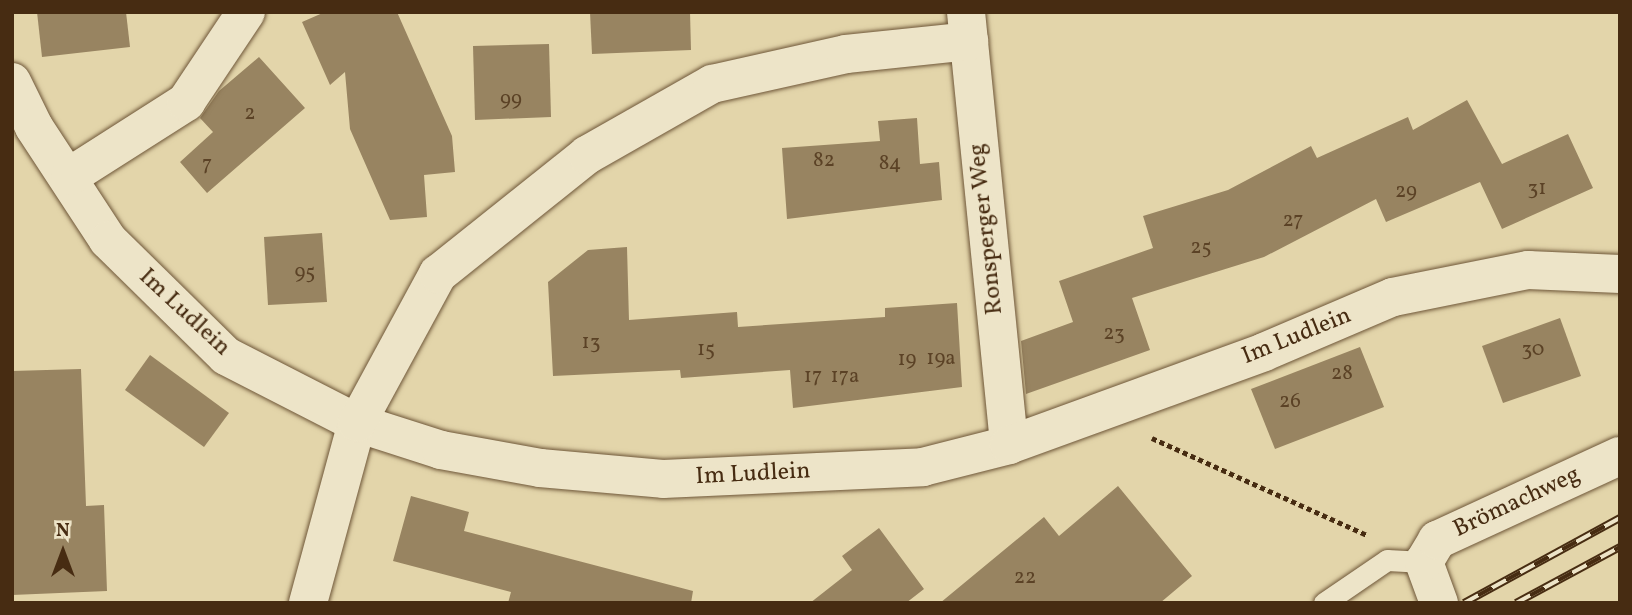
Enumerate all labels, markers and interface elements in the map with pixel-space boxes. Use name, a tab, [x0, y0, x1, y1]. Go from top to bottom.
house number: 99	[500, 87, 522, 113]
house number: 2	[244, 101, 256, 127]
street label: Ronsperger Weg	[964, 142, 1010, 316]
house number: 82	[813, 148, 835, 174]
house number: 84	[879, 151, 901, 177]
house number: 7	[202, 152, 212, 178]
house number: 31	[1528, 176, 1546, 202]
house number: 29	[1395, 179, 1417, 205]
house number: 27	[1283, 208, 1303, 234]
house number: 25	[1190, 235, 1212, 261]
house number: 95	[295, 260, 315, 286]
street label: Im Ludlein	[132, 263, 236, 363]
street label: Im Ludlein	[1238, 302, 1356, 372]
house number: 23	[1103, 321, 1125, 347]
house number: 13	[582, 330, 600, 356]
house number: 15	[697, 337, 715, 363]
house number: 30	[1522, 337, 1544, 363]
house number: 19a	[926, 346, 956, 372]
house number: 19	[897, 347, 917, 373]
house number: 28	[1331, 361, 1353, 387]
house number: 17	[804, 364, 822, 390]
house number: 17a	[831, 364, 859, 390]
house number: 26	[1279, 389, 1301, 415]
street label: Im Ludlein	[695, 458, 811, 492]
street label: Brömachweg	[1449, 461, 1585, 545]
north arrow	[28, 517, 98, 587]
text: N	[56, 518, 70, 544]
house number: 22	[1014, 565, 1036, 591]

